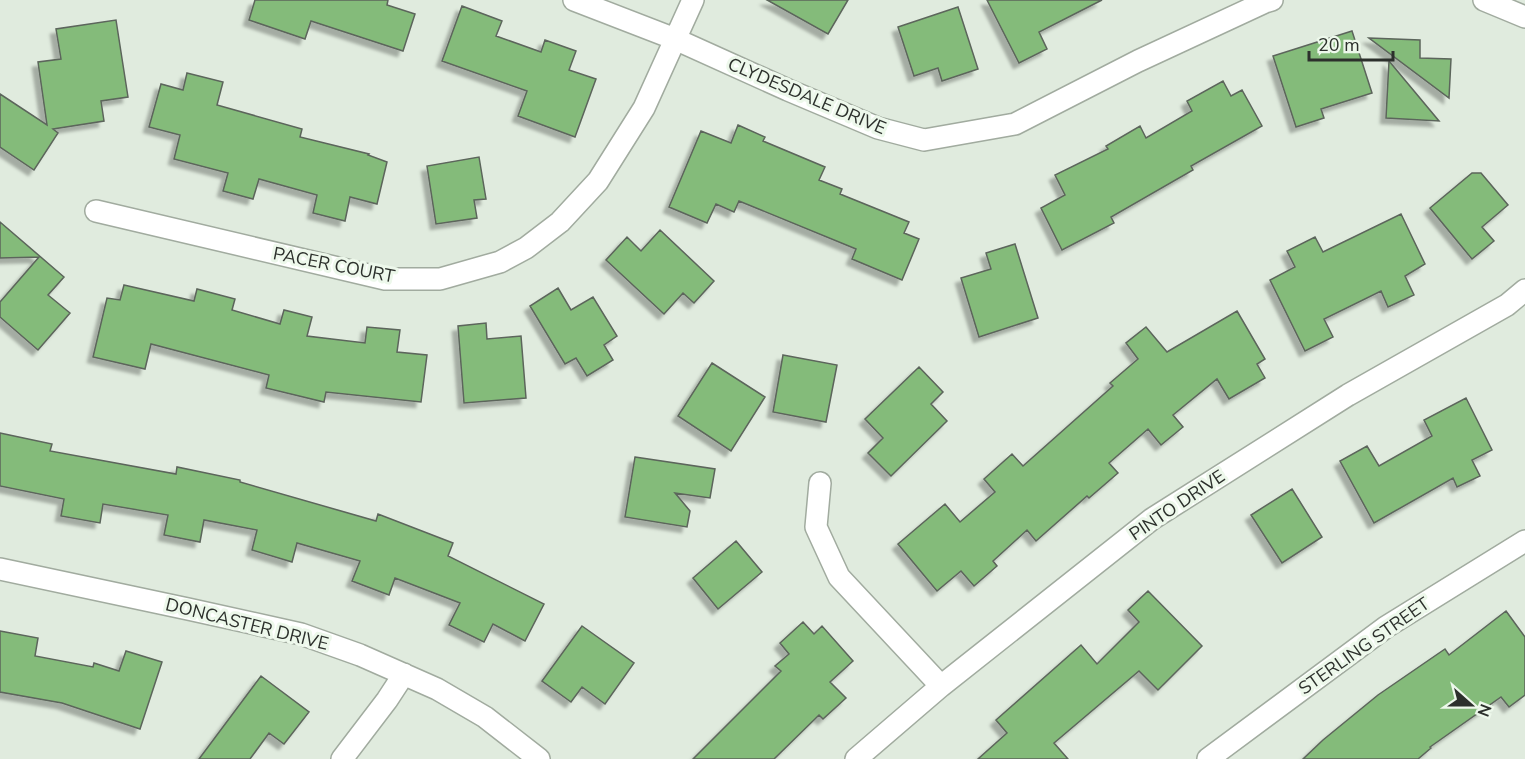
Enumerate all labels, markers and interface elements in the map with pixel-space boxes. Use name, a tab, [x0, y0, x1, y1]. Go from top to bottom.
scale bar	[1309, 24, 1393, 62]
text: 20 m	[1318, 33, 1360, 57]
street label: CLYDESDALE DRIVE	[724, 52, 890, 140]
street label: PACER COURT	[271, 241, 397, 289]
street label: PINTO DRIVE	[1124, 464, 1230, 546]
street label: DONCASTER DRIVE	[163, 592, 331, 656]
street label: STERLING STREET	[1294, 592, 1434, 700]
north arrow	[1441, 675, 1501, 735]
text: N	[1472, 700, 1496, 720]

